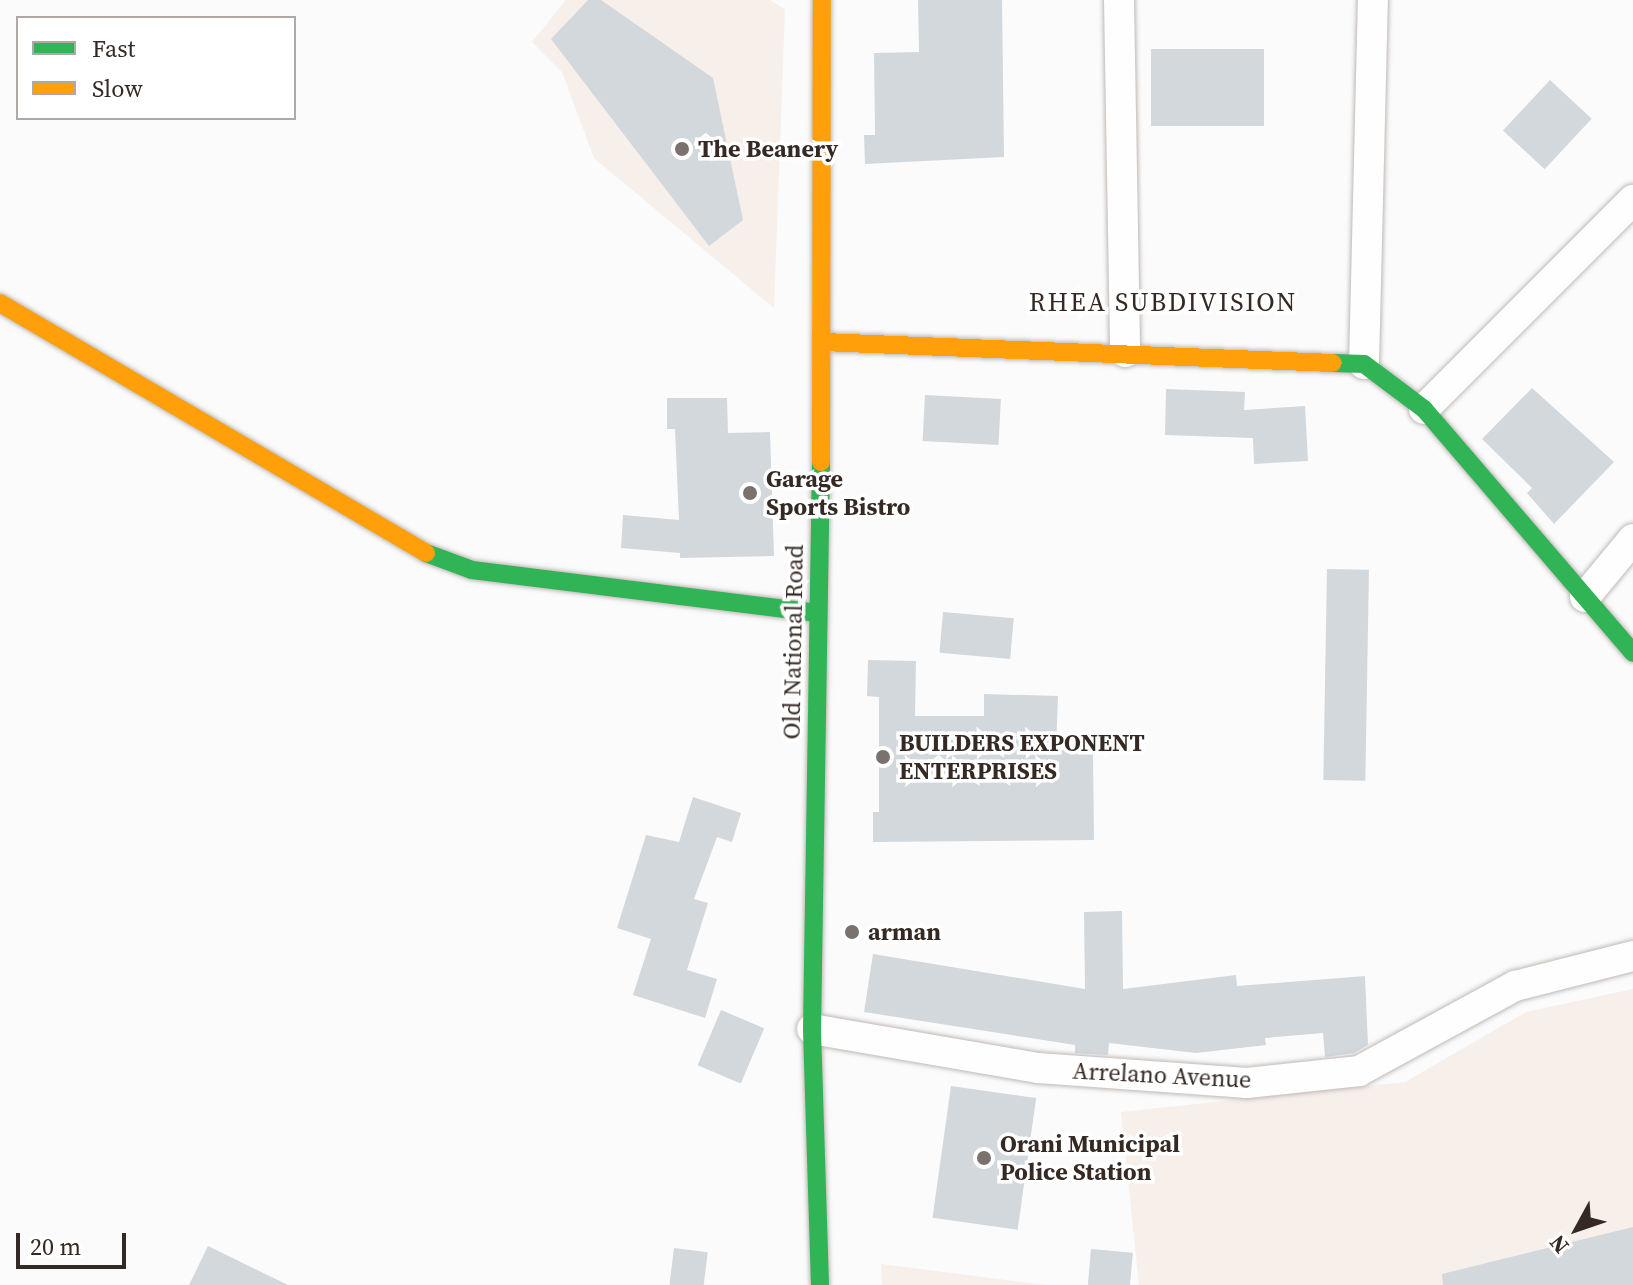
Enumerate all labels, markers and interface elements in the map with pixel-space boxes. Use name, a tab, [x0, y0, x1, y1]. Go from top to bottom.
legend	[16, 16, 296, 120]
text: Fast	[92, 32, 135, 65]
text: Slow	[92, 72, 143, 105]
place label: The Beanery	[698, 135, 838, 163]
marker: The Beanery	[673, 140, 691, 158]
district label: RHEA SUBDIVISION	[1029, 287, 1297, 319]
place label: Garage Sports Bistro	[766, 465, 910, 521]
marker: Garage Sports Bistro	[741, 484, 759, 502]
street label: Old National Road	[777, 544, 809, 740]
place label: BUILDERS EXPONENT ENTERPRISES	[899, 729, 1145, 785]
marker: BUILDERS EXPONENT ENTERPRISES	[874, 748, 892, 766]
place label: arman	[868, 918, 941, 946]
marker: arman	[843, 923, 861, 941]
street label: Arrelano Avenue	[1072, 1056, 1252, 1094]
place label: Orani Municipal Police Station	[1000, 1130, 1180, 1186]
marker: Orani Municipal Police Station	[975, 1149, 993, 1167]
north arrow	[1537, 1189, 1617, 1269]
scale bar	[20, 1217, 130, 1267]
text: N	[1542, 1229, 1575, 1260]
text: 20 m	[30, 1230, 81, 1263]

